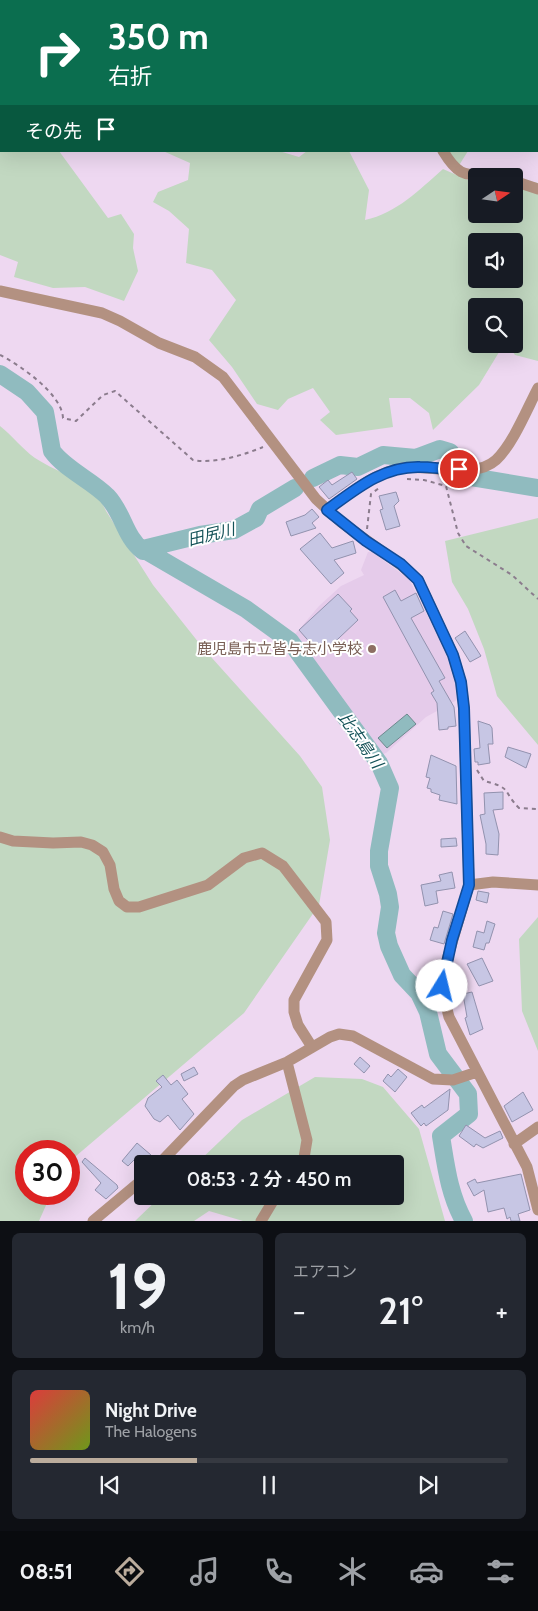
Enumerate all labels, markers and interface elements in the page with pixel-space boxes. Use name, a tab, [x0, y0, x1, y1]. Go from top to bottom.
text: 350 m	[108, 15, 209, 58]
icon: right	[25, 20, 90, 85]
text: 右折	[108, 63, 152, 90]
icon: arrive	[92, 115, 120, 143]
text: その先	[25, 120, 82, 143]
north arrow	[468, 168, 522, 222]
map controls	[468, 168, 523, 353]
button: sound	[468, 233, 523, 288]
button: search	[468, 298, 523, 353]
pin	[438, 448, 480, 490]
icon: arrive	[445, 455, 473, 483]
water label: 田尻川	[186, 519, 239, 550]
place label: 鹿児島市立皆与志小学校	[197, 640, 362, 658]
marker: 鹿児島市立皆与志小学校	[366, 643, 378, 655]
water label: 比志島川	[334, 709, 388, 774]
position arrow	[415, 959, 467, 1011]
speed limit sign: 30	[15, 1140, 80, 1205]
text: 08:53 · 2 分 · 450 m	[187, 1168, 351, 1191]
text: 19	[107, 1246, 168, 1325]
text: エアコン	[293, 1262, 357, 1281]
text: 21°	[378, 1287, 423, 1334]
text: −	[293, 1294, 305, 1328]
text: +	[496, 1294, 508, 1328]
text: km/h	[120, 1318, 155, 1337]
text: Night Drive	[105, 1399, 197, 1422]
text: The Halogens	[105, 1422, 197, 1441]
icon: previous	[96, 1471, 124, 1499]
icon: pause	[255, 1471, 283, 1499]
icon: next	[414, 1471, 442, 1499]
icon: directions	[112, 1554, 147, 1589]
icon: music	[187, 1554, 222, 1589]
icon: phone	[261, 1554, 296, 1589]
icon: climate	[335, 1554, 370, 1589]
icon: car	[409, 1554, 444, 1589]
icon: filters	[483, 1554, 518, 1589]
text: 08:51	[20, 1558, 73, 1585]

